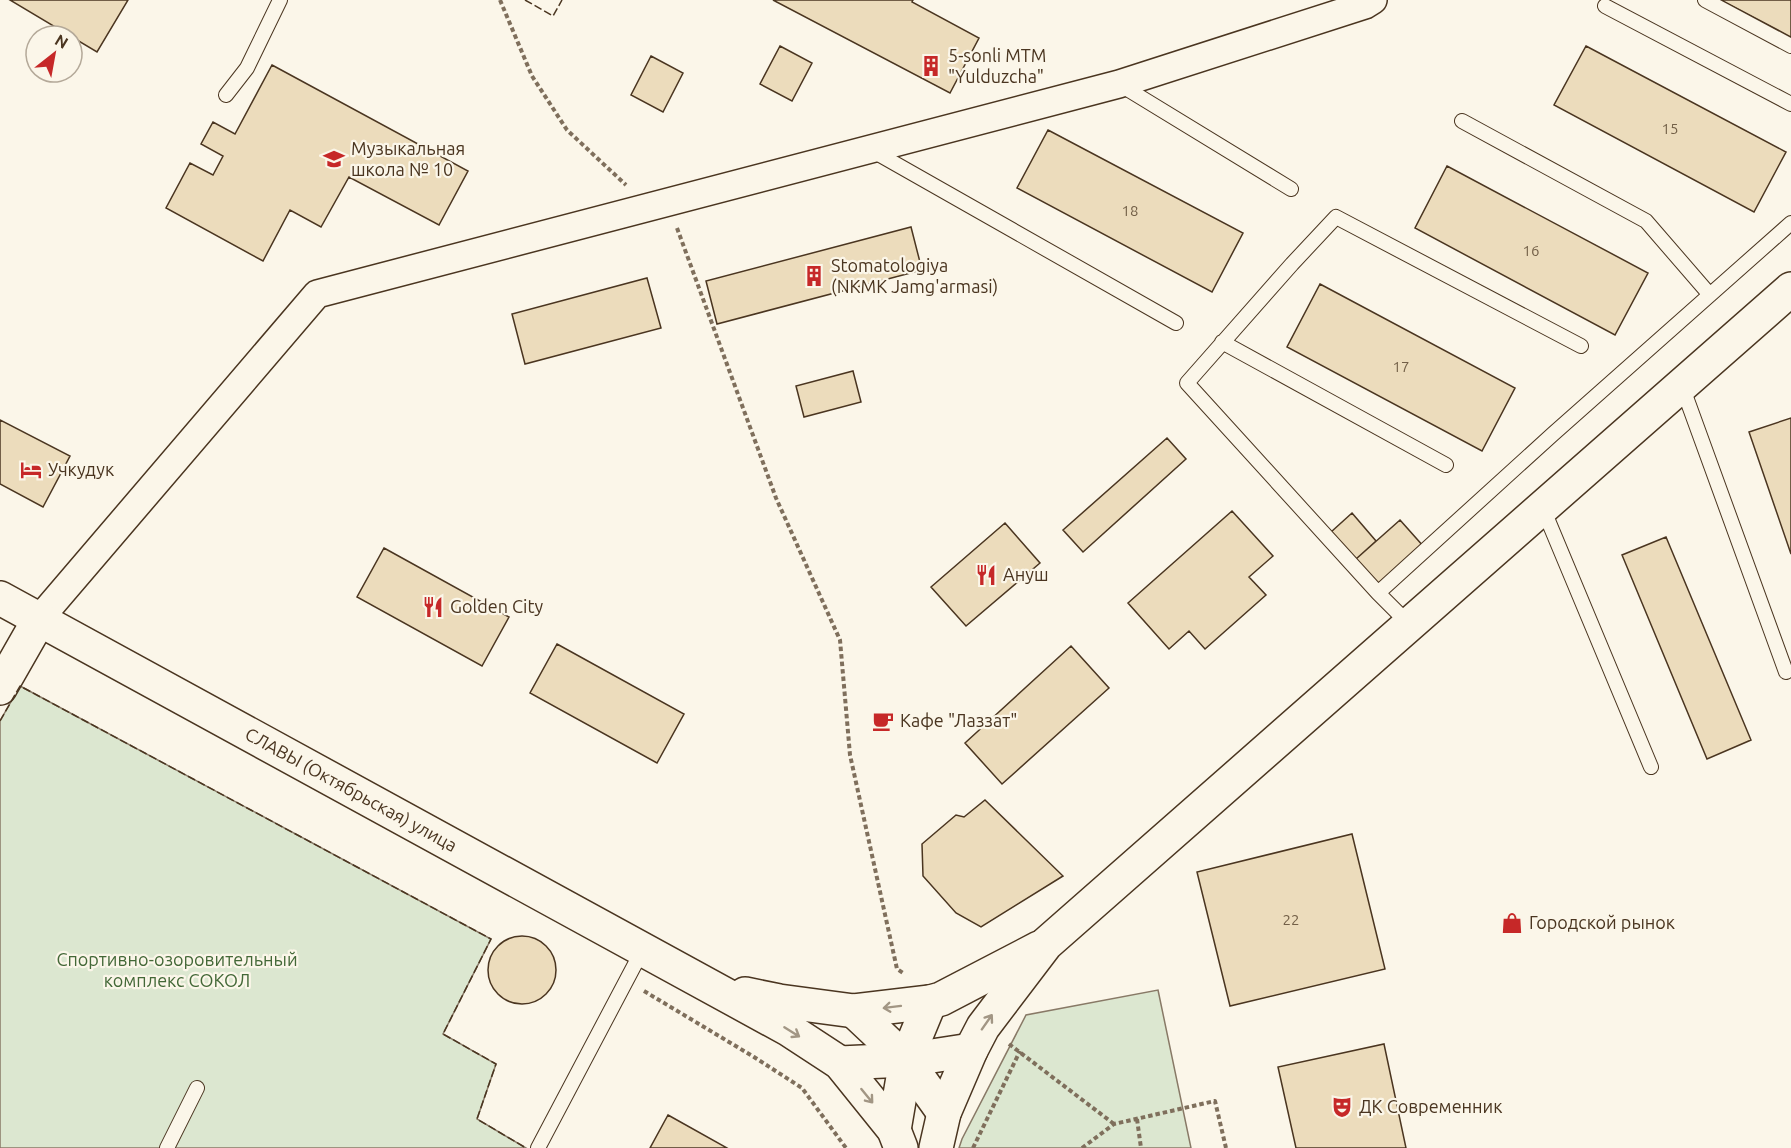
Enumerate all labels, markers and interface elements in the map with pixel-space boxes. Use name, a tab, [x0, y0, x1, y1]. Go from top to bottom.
north arrow	[24, 24, 84, 84]
text: N	[52, 30, 71, 52]
place label: 5-sonli MTM "Yulduzcha"	[948, 45, 1046, 86]
building icon: 5-sonli MTM "Yulduzcha"	[919, 54, 943, 78]
house number: 15	[1662, 120, 1678, 137]
place label: Музыкальная школа № 10	[351, 138, 465, 179]
school or university icon: Музыкальная школа № 10	[322, 147, 346, 171]
house number: 18	[1122, 202, 1138, 219]
house number: 16	[1523, 242, 1539, 259]
place label: Stomatologiya (NKMK Jamg'armasi)	[831, 255, 998, 297]
building icon: Stomatologiya (NKMK Jamg'armasi)	[802, 264, 826, 288]
house number: 17	[1393, 358, 1409, 375]
hotel icon: Учкудук	[19, 458, 43, 482]
place label: Учкудук	[48, 459, 114, 479]
restaurant icon: Ануш	[974, 563, 998, 587]
place label: Ануш	[1003, 564, 1049, 584]
restaurant icon: Golden City	[421, 595, 445, 619]
place label: Golden City	[450, 596, 544, 616]
cafe icon: Кафе "Лаззат"	[871, 709, 895, 733]
place label: Кафе "Лаззат"	[900, 710, 1017, 730]
street label: СЛАВЫ (Октябрьская) улица	[242, 723, 461, 855]
house number: 22	[1283, 911, 1299, 928]
shop icon: Городской рынок	[1500, 911, 1524, 935]
place label: Городской рынок	[1529, 912, 1675, 932]
park label: Спортивно-озоровительный комплекс СОКОЛ	[56, 949, 298, 990]
one-way arrow	[883, 1002, 903, 1013]
one-way arrow	[981, 1015, 993, 1031]
one-way arrow	[783, 1026, 800, 1038]
one-way arrow	[860, 1088, 874, 1103]
theatre icon: ДК Современник	[1330, 1095, 1354, 1119]
place label: ДК Современник	[1359, 1096, 1503, 1116]

